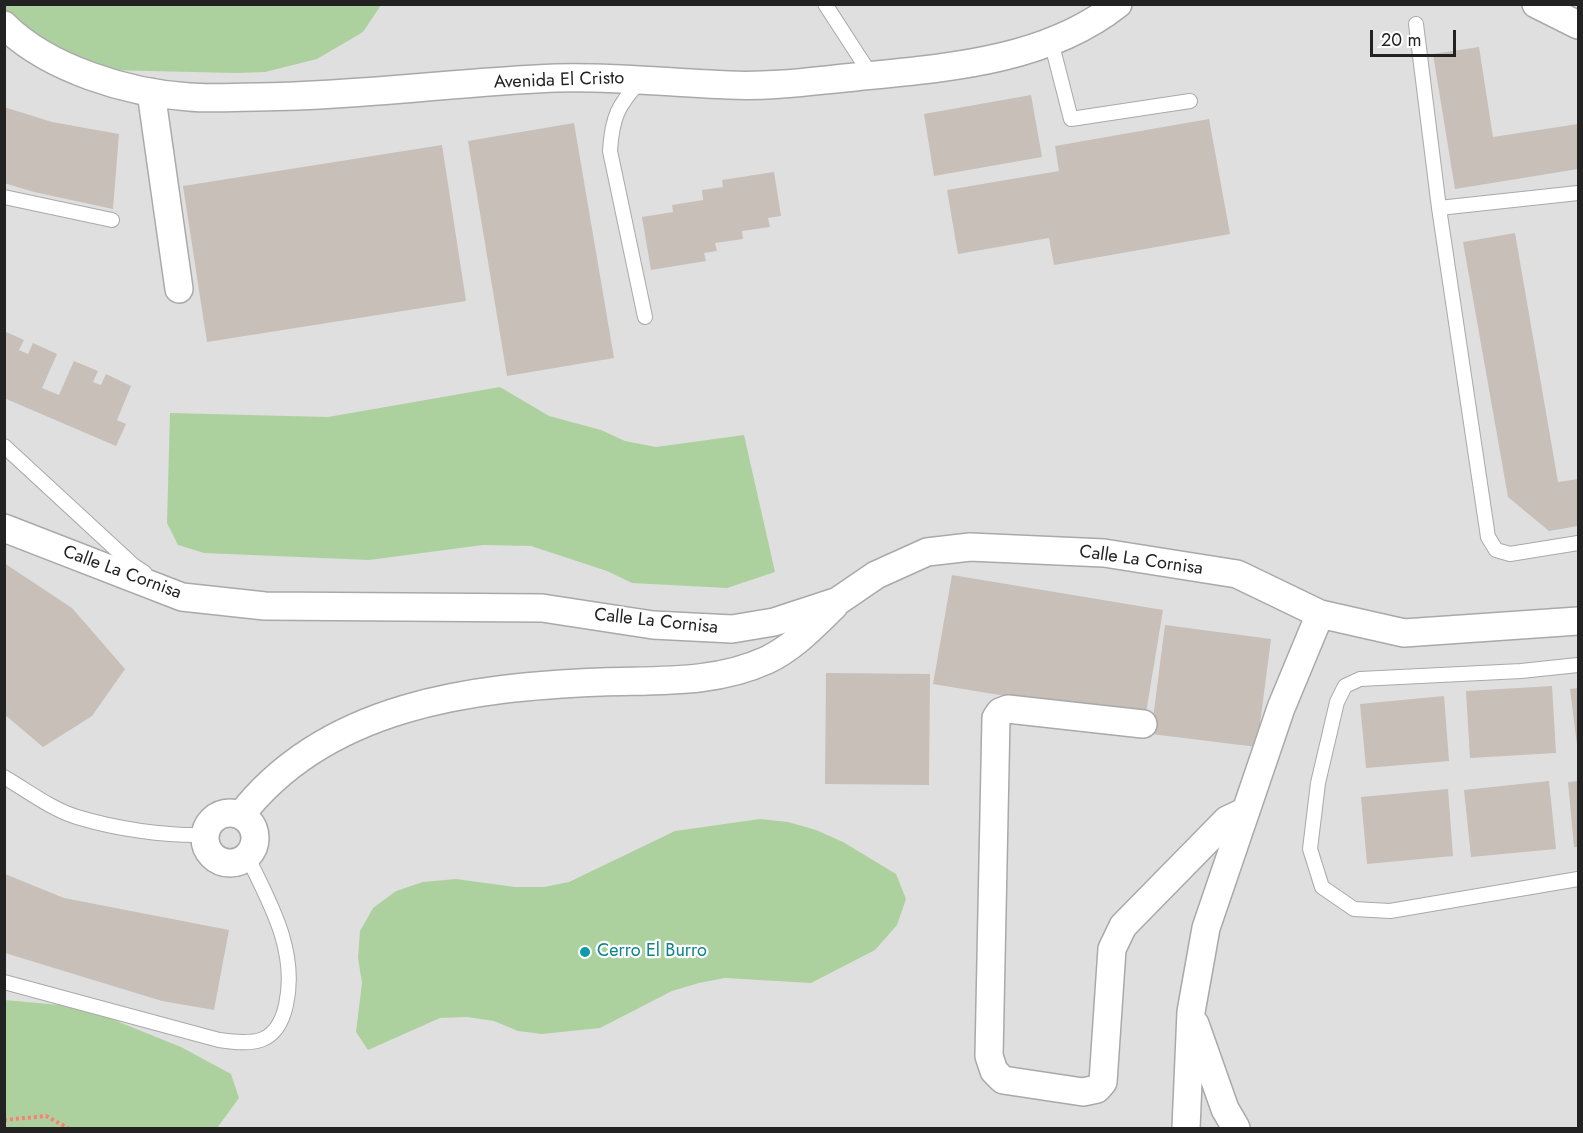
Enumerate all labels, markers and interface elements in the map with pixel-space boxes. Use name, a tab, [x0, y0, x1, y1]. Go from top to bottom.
scale bar	[1373, 18, 1458, 56]
text: 20 m	[1381, 27, 1421, 53]
street label: Avenida El Cristo	[493, 68, 625, 94]
street label: Calle La Cornisa	[60, 542, 184, 604]
street label: Calle La Cornisa	[1078, 542, 1204, 580]
street label: Calle La Cornisa	[593, 605, 719, 639]
place label: Cerro El Burro	[597, 941, 707, 963]
marker: Cerro El Burro	[578, 945, 592, 959]

